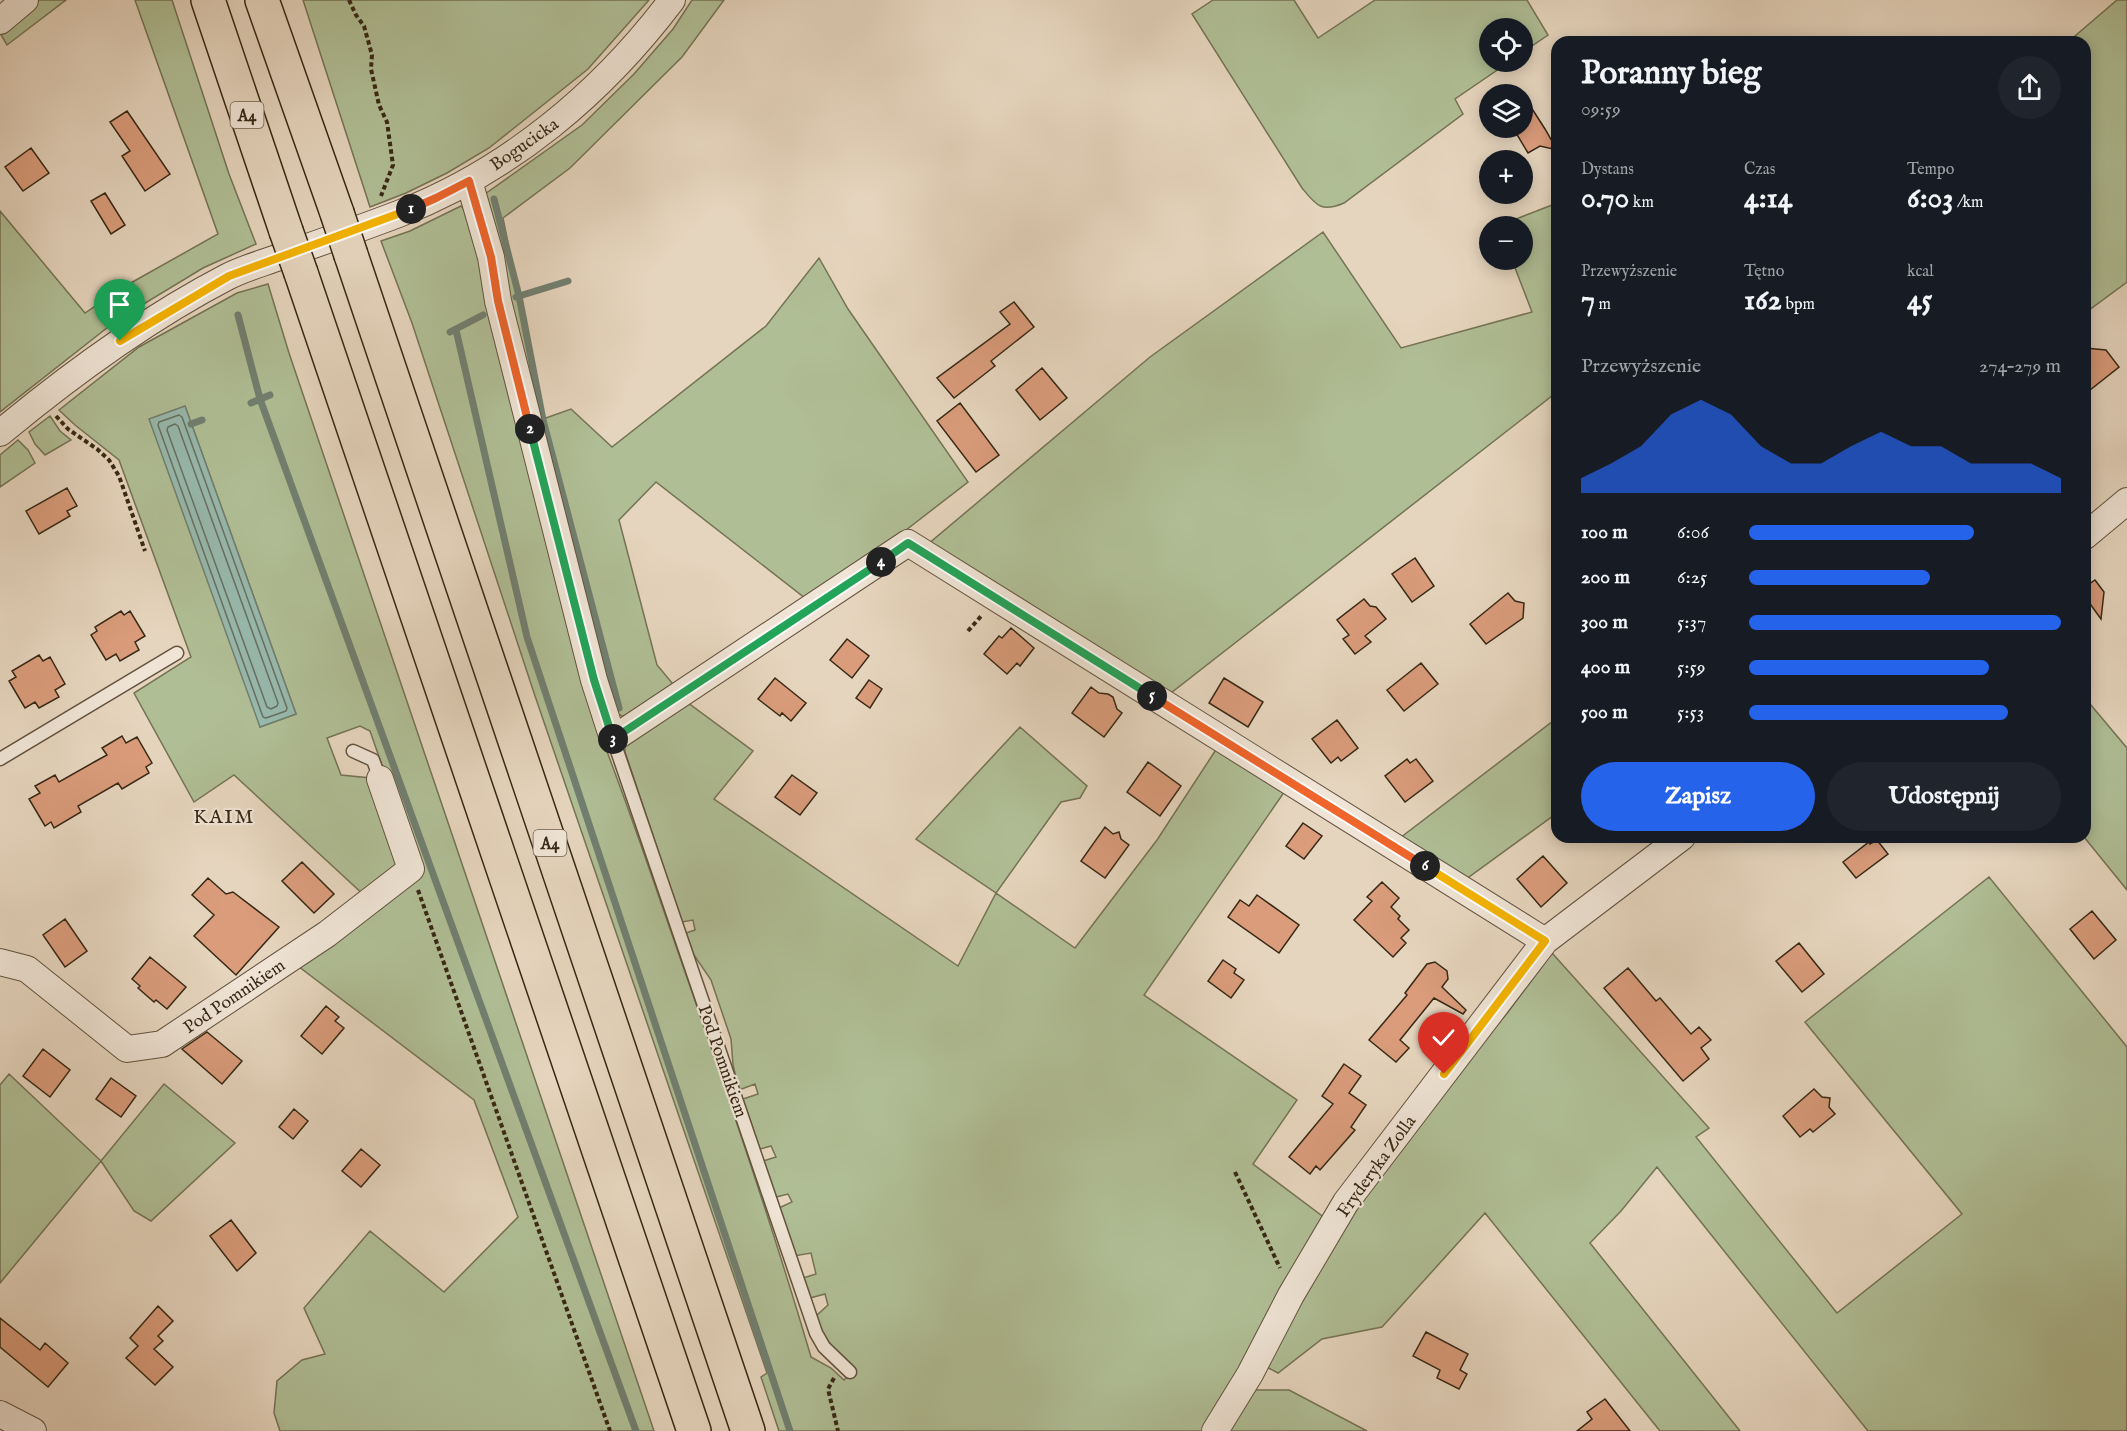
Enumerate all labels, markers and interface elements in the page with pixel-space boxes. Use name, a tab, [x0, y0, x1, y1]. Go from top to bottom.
map controls	[1479, 18, 1533, 270]
button: locate	[1479, 18, 1533, 72]
text: Poranny bieg	[1581, 53, 1761, 95]
button: share	[1998, 56, 2061, 119]
button: layers	[1479, 84, 1533, 138]
text: 09:59	[1581, 97, 1621, 122]
road number: A4	[230, 102, 264, 128]
street label: Bogucicka	[486, 113, 564, 177]
button: +	[1479, 150, 1533, 204]
text: Dystans	[1581, 160, 1634, 180]
text: Czas	[1744, 160, 1775, 180]
text: Tempo	[1907, 160, 1954, 180]
text: 0.70	[1581, 180, 1629, 218]
text: 4:14	[1744, 180, 1793, 218]
text: 6:03	[1907, 180, 1954, 218]
text: km	[1629, 193, 1654, 213]
text: /km	[1954, 193, 1983, 213]
pin: 1	[396, 194, 426, 224]
text: 1	[408, 199, 414, 219]
button: −	[1479, 216, 1533, 270]
text: Przewyższenie	[1581, 262, 1677, 282]
text: Tętno	[1744, 262, 1784, 282]
text: kcal	[1907, 262, 1934, 282]
pin	[94, 279, 145, 341]
text: 7	[1581, 282, 1595, 320]
text: 162	[1744, 282, 1782, 320]
text: 45	[1907, 282, 1932, 320]
icon: arrive	[103, 288, 136, 321]
text: m	[1595, 295, 1611, 315]
text: bpm	[1782, 295, 1815, 315]
text: Przewyższenie	[1581, 354, 1701, 379]
text: 274–279 m	[1979, 354, 2061, 379]
pin: 2	[515, 414, 545, 444]
text: 2	[526, 419, 534, 439]
text: 100 m	[1581, 520, 1628, 545]
text: 6:06	[1677, 520, 1709, 545]
pin: 4	[866, 547, 896, 577]
text: 4	[877, 552, 885, 572]
text: 200 m	[1581, 565, 1630, 590]
text: 6:25	[1677, 565, 1707, 590]
text: 300 m	[1581, 610, 1628, 635]
text: 5:37	[1677, 610, 1706, 635]
text: 400 m	[1581, 655, 1630, 680]
text: 5:59	[1677, 655, 1706, 680]
pin: 5	[1137, 681, 1167, 711]
text: 5	[1149, 686, 1155, 706]
text: 500 m	[1581, 700, 1628, 725]
text: 5:53	[1677, 700, 1704, 725]
pin: 3	[598, 724, 628, 754]
text: 3	[610, 729, 616, 749]
button: Zapisz	[1581, 762, 1815, 831]
button: Udostępnij	[1827, 762, 2061, 831]
district label: KAIM	[193, 805, 255, 830]
road number: A4	[534, 830, 566, 856]
pin: 6	[1410, 851, 1440, 881]
text: 6	[1422, 856, 1428, 876]
street label: Pod Pomnikiem	[180, 955, 290, 1040]
street label: Pod Pomnikiem	[692, 1002, 752, 1121]
pin	[1418, 1012, 1469, 1074]
icon: check	[1427, 1021, 1460, 1054]
street label: Fryderyka Zolla	[1332, 1111, 1422, 1222]

